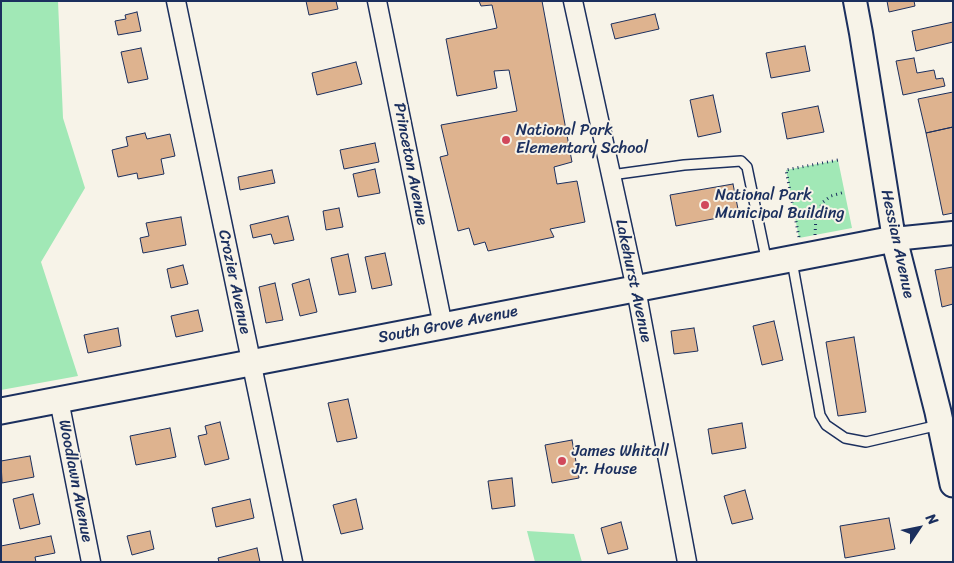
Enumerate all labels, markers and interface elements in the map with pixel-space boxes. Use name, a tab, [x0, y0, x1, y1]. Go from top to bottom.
street label: Princeton Avenue	[389, 101, 431, 227]
place label: National Park Elementary School	[516, 121, 648, 159]
marker: National Park Elementary School	[500, 134, 512, 146]
place label: National Park Municipal Building	[715, 186, 845, 224]
street label: Hessian Avenue	[876, 188, 918, 300]
marker: National Park Municipal Building	[699, 199, 711, 211]
street label: Lakehurst Avenue	[611, 218, 655, 344]
street label: Crozier Avenue	[214, 228, 254, 336]
street label: South Grove Avenue	[377, 302, 519, 348]
street label: Woodlawn Avenue	[54, 418, 96, 544]
place label: James Whitall Jr. House	[572, 442, 669, 480]
marker: James Whitall Jr. House	[556, 455, 568, 467]
north arrow	[894, 503, 944, 553]
text: N	[919, 508, 945, 530]

